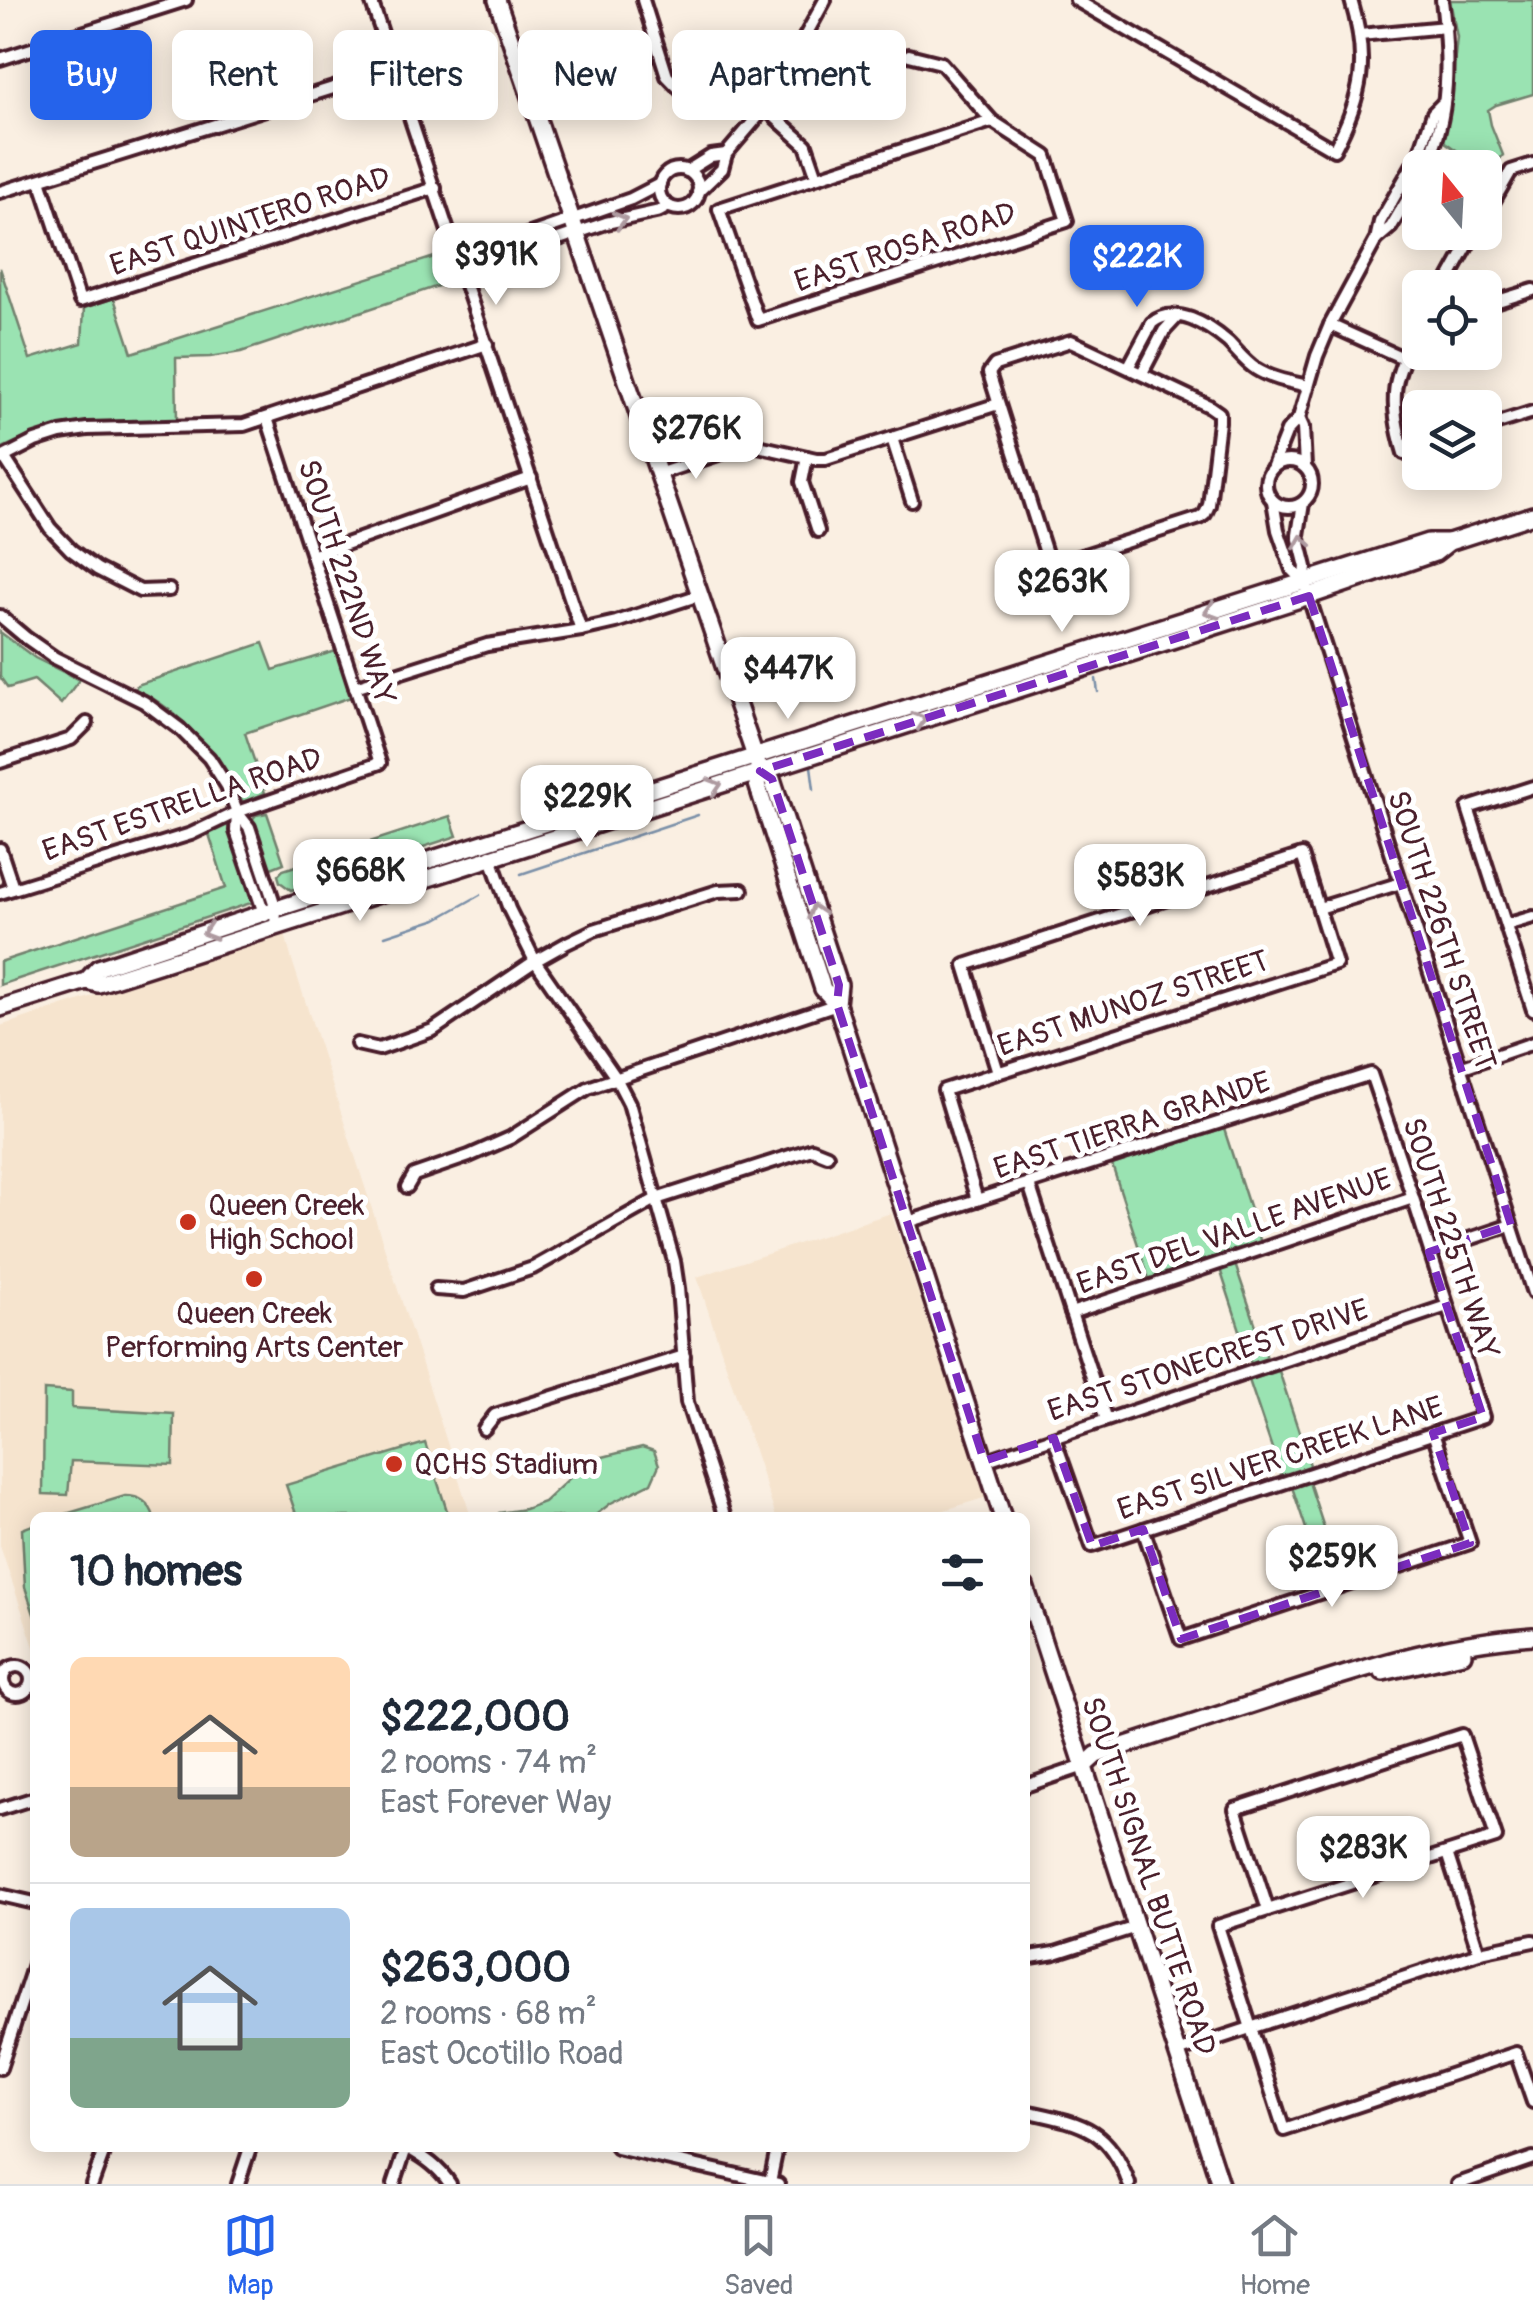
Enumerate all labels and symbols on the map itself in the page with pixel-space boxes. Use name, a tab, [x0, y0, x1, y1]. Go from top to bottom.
north arrow	[1402, 150, 1502, 250]
street label: EAST QUINTERO ROAD	[105, 159, 395, 284]
street label: EAST ROSA ROAD	[790, 194, 1020, 301]
one-way arrow	[611, 211, 628, 232]
pin: $391K	[426, 223, 566, 308]
pin: $222K	[1067, 225, 1207, 310]
pin: $276K	[626, 397, 766, 482]
street label: SOUTH 222ND WAY	[290, 455, 404, 709]
one-way arrow	[1292, 534, 1313, 551]
pin: $263K	[992, 550, 1132, 635]
one-way arrow	[1203, 600, 1220, 620]
pin: $447K	[718, 637, 858, 722]
one-way arrow	[910, 711, 927, 732]
street label: EAST ESTRELLA ROAD	[38, 739, 327, 870]
pin: $229K	[517, 765, 657, 850]
one-way arrow	[705, 777, 722, 797]
street label: SOUTH 226TH STREET	[1379, 786, 1504, 1074]
pin: $668K	[290, 839, 430, 924]
pin: $583K	[1070, 844, 1210, 929]
one-way arrow	[807, 903, 827, 920]
one-way arrow	[201, 920, 218, 940]
street label: EAST MUNOZ STREET	[993, 942, 1273, 1065]
street label: EAST TIERRA GRANDE	[989, 1063, 1275, 1188]
street label: SOUTH 225TH WAY	[1394, 1113, 1507, 1363]
street label: EAST DEL VALLE AVENUE	[1072, 1160, 1396, 1303]
place label: Queen Creek High School	[208, 1187, 365, 1258]
marker: Queen Creek High School	[177, 1211, 199, 1233]
marker: Queen Creek Performing Arts Center	[243, 1268, 265, 1290]
street label: EAST STONECREST DRIVE	[1043, 1291, 1373, 1430]
place label: Queen Creek Performing Arts Center	[105, 1295, 404, 1366]
street label: EAST SILVER CREEK LANE	[1113, 1388, 1448, 1529]
place label: QCHS Stadium	[414, 1446, 598, 1483]
marker: QCHS Stadium	[383, 1453, 405, 1475]
pin: $259K	[1262, 1525, 1402, 1610]
street label: SOUTH SIGNAL BUTTE ROAD	[1073, 1692, 1224, 2060]
pin: $283K	[1293, 1816, 1433, 1901]

